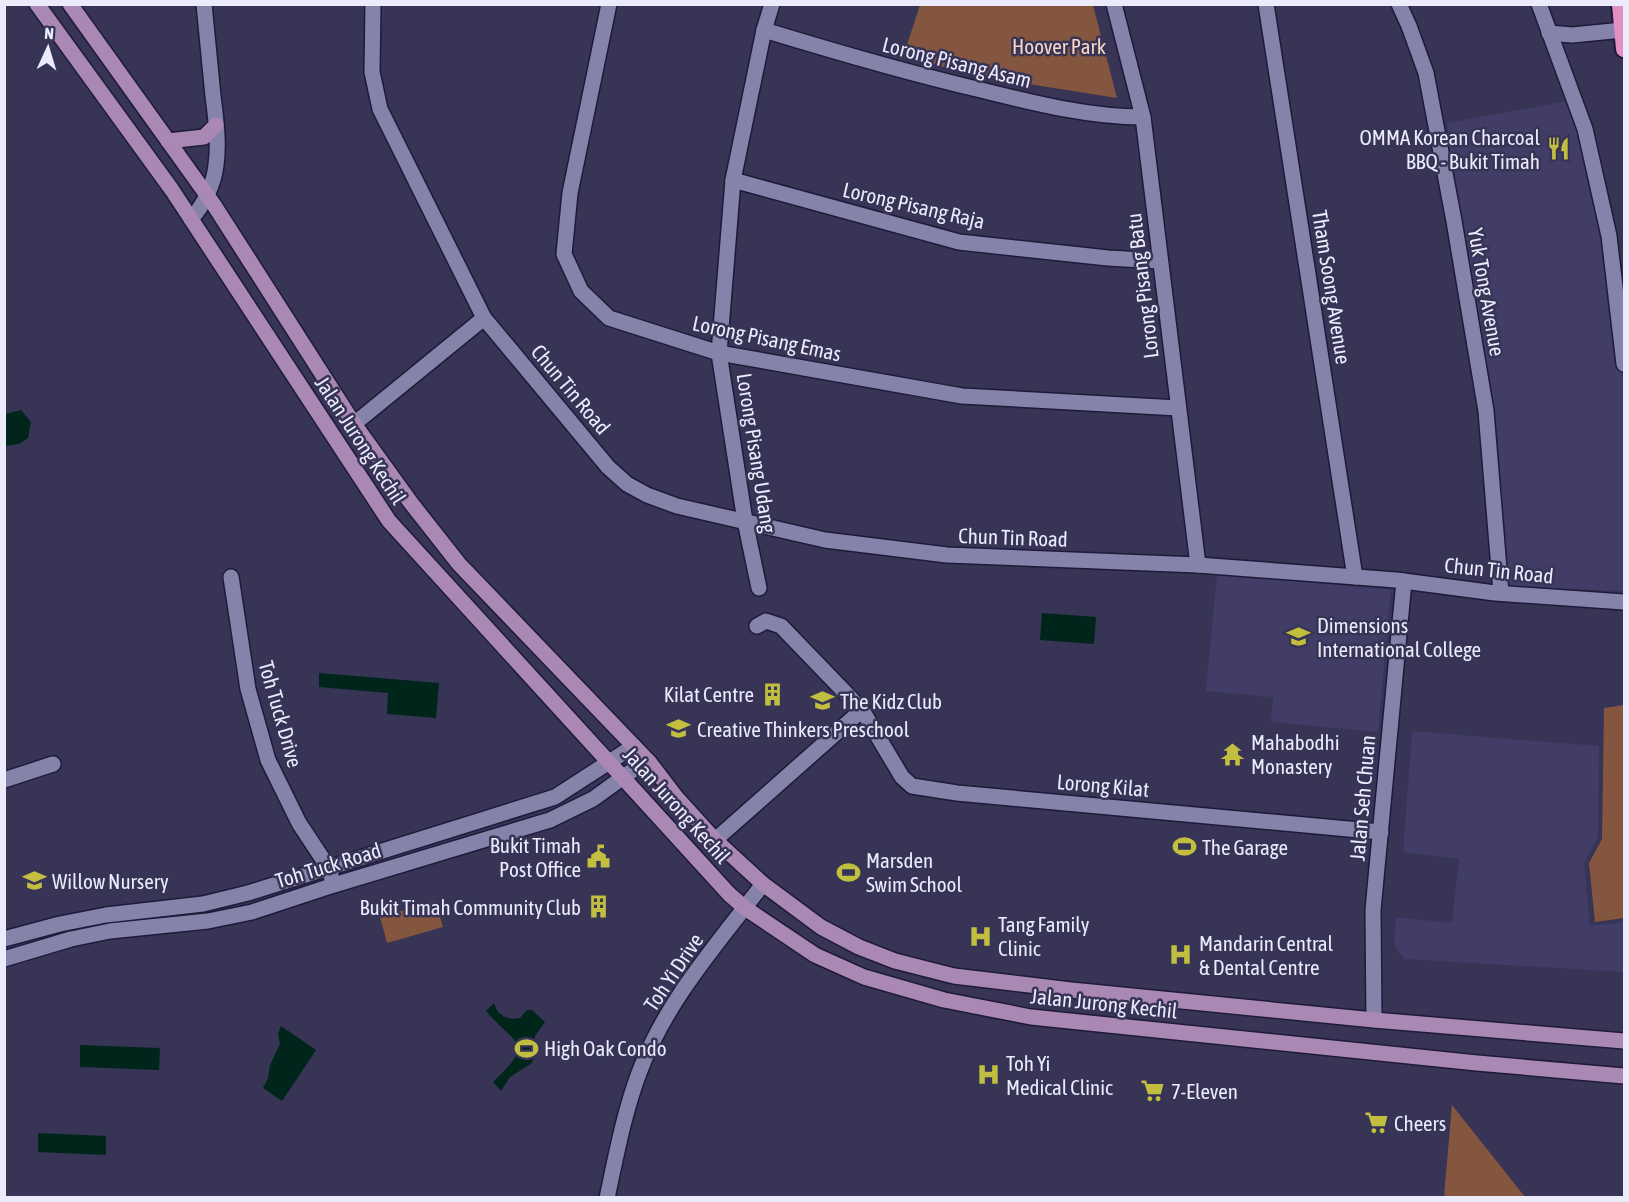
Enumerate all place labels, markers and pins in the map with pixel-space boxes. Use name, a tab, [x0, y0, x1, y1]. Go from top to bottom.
place label: OMMA Korean Charcoal BBQ - Bukit Timah	[1360, 125, 1540, 173]
restaurant icon: OMMA Korean Charcoal BBQ - Bukit Timah	[1545, 136, 1571, 162]
place label: Dimensions International College	[1317, 613, 1481, 661]
school or university icon: Dimensions International College	[1286, 624, 1312, 650]
building icon: Kilat Centre	[759, 681, 785, 707]
place label: Kilat Centre	[664, 682, 754, 706]
school or university icon: The Kidz Club	[809, 688, 835, 714]
place label: The Kidz Club	[840, 689, 942, 713]
school or university icon: Creative Thinkers Preschool	[666, 716, 692, 742]
place label: Creative Thinkers Preschool	[697, 717, 910, 741]
place label: Mahabodhi Monastery	[1251, 730, 1340, 778]
temple icon: Mahabodhi Monastery	[1220, 741, 1246, 767]
place label: Bukit Timah Post Office	[490, 833, 581, 881]
sports icon: The Garage	[1171, 834, 1197, 860]
place label: The Garage	[1202, 835, 1288, 859]
public building icon: Bukit Timah Post Office	[586, 844, 612, 870]
place label: Marsden Swim School	[866, 848, 962, 896]
sports icon: Marsden Swim School	[835, 859, 861, 885]
school or university icon: Willow Nursery	[21, 868, 47, 894]
place label: Willow Nursery	[52, 869, 169, 893]
building icon: Bukit Timah Community Club	[586, 894, 612, 920]
place label: Bukit Timah Community Club	[360, 895, 581, 919]
place label: Tang Family Clinic	[998, 912, 1090, 960]
hospital icon: Tang Family Clinic	[967, 923, 993, 949]
place label: Mandarin Central & Dental Centre	[1199, 931, 1334, 979]
hospital icon: Mandarin Central & Dental Centre	[1168, 942, 1194, 968]
sports icon: High Oak Condo	[513, 1035, 539, 1061]
place label: High Oak Condo	[544, 1036, 667, 1060]
place label: Toh Yi Medical Clinic	[1006, 1051, 1113, 1099]
hospital icon: Toh Yi Medical Clinic	[975, 1062, 1001, 1088]
supermarket icon: 7-Eleven	[1140, 1078, 1166, 1104]
place label: 7-Eleven	[1171, 1079, 1238, 1103]
supermarket icon: Cheers	[1363, 1110, 1389, 1136]
place label: Cheers	[1394, 1111, 1446, 1135]

